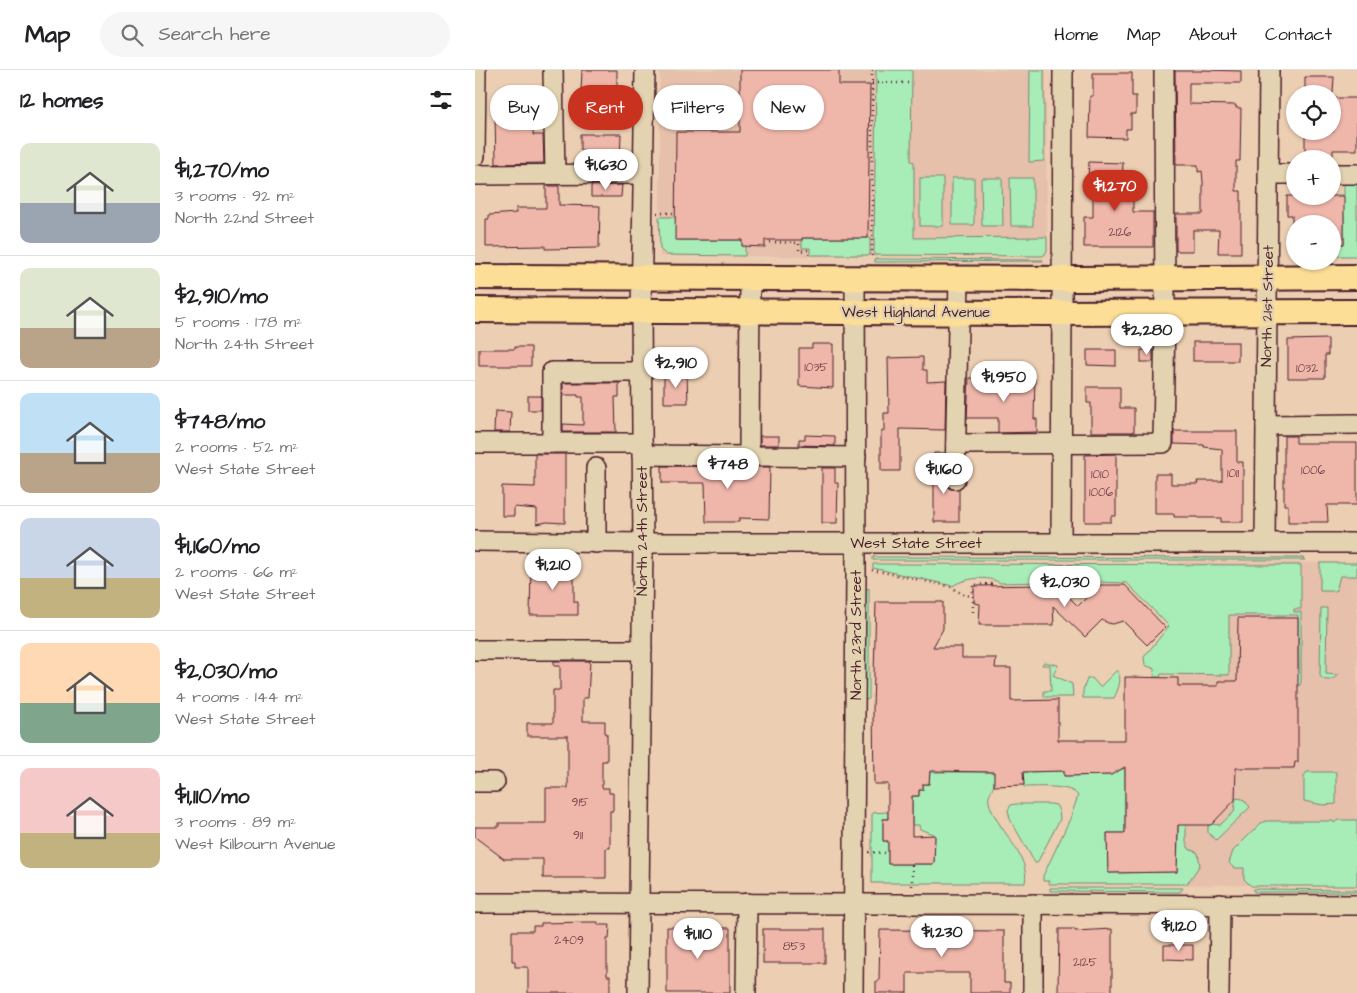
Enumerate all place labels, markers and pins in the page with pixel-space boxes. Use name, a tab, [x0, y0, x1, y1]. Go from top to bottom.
pin: $1,630	[565, 148, 647, 191]
pin: $1,270	[1074, 170, 1156, 212]
pin: $2,280	[1106, 314, 1188, 356]
pin: $2,910	[635, 346, 717, 389]
pin: $1,950	[963, 360, 1045, 403]
pin: $748	[698, 448, 758, 490]
pin: $1,160	[903, 452, 985, 495]
pin: $1,210	[512, 548, 594, 591]
pin: $2,030	[1024, 566, 1106, 608]
pin: $1,120	[1138, 910, 1220, 952]
pin: $1,230	[901, 916, 983, 958]
pin: $1,110	[657, 918, 739, 960]

